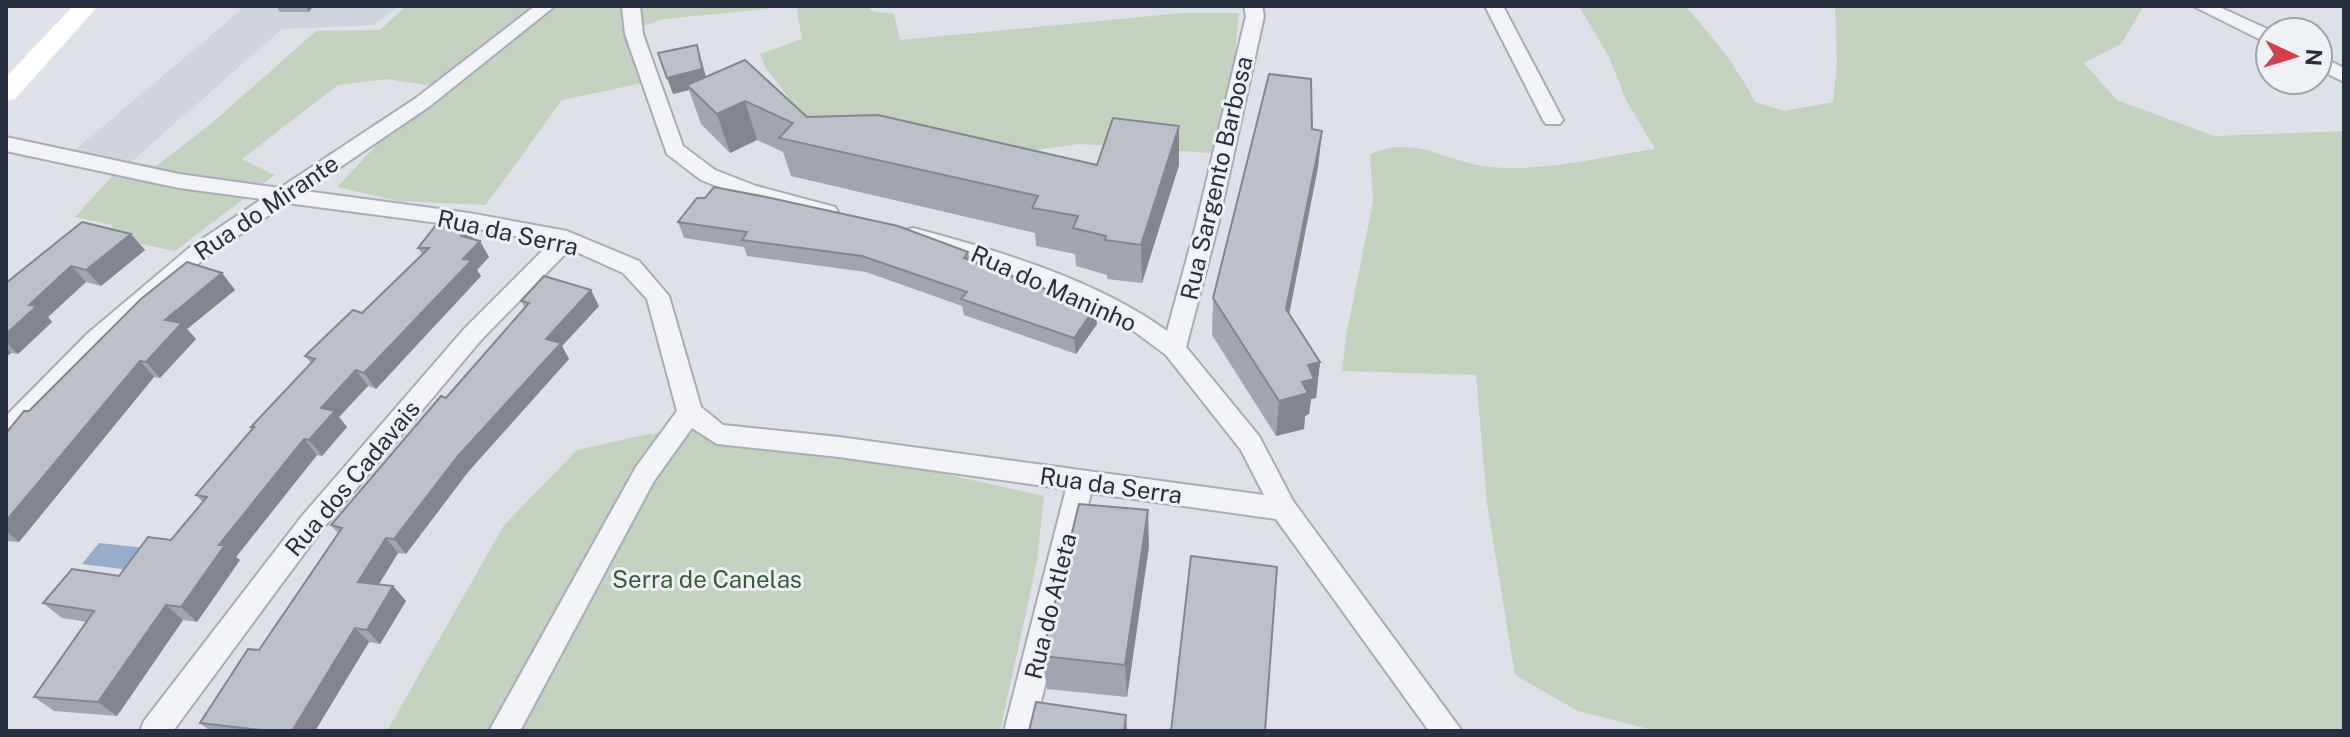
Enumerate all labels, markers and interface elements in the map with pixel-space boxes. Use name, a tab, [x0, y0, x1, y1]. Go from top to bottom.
north arrow	[2254, 16, 2334, 96]
text: N	[2300, 48, 2328, 67]
street label: Rua Sargento Barbosa	[1174, 53, 1258, 303]
street label: Rua do Mirante	[189, 148, 343, 266]
street label: Rua da Serra	[435, 203, 581, 261]
street label: Rua do Maninho	[967, 239, 1141, 337]
street label: Rua dos Cadavais	[279, 395, 425, 561]
street label: Rua da Serra	[1038, 461, 1184, 509]
street label: Rua do Atleta	[1018, 530, 1082, 682]
park label: Serra de Canelas	[612, 565, 802, 593]

